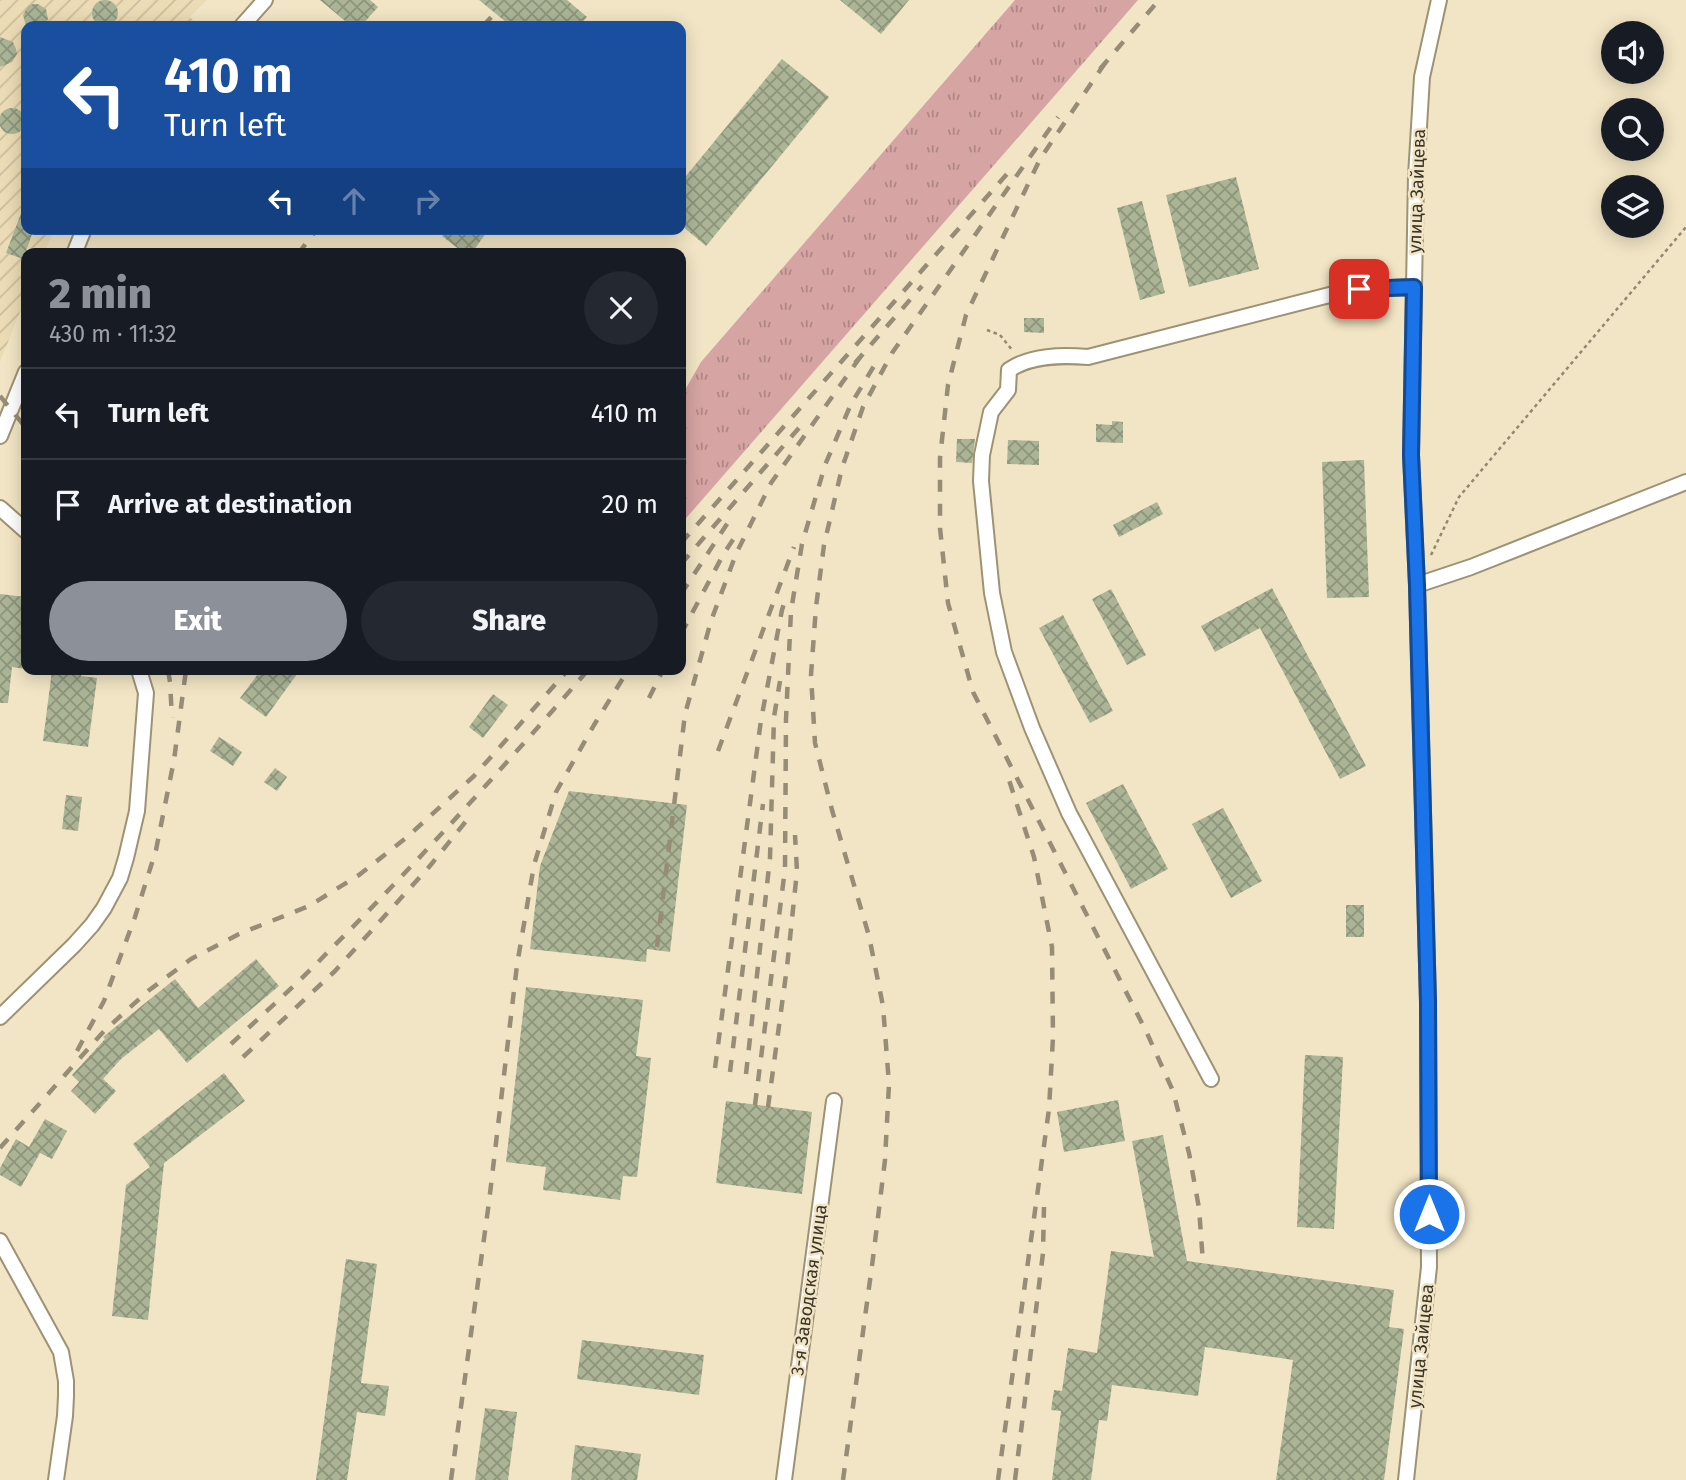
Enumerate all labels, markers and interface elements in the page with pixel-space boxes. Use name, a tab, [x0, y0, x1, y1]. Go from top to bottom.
map controls	[1601, 21, 1664, 238]
button: sound	[1601, 21, 1664, 84]
text: 410 m	[164, 46, 293, 105]
icon: left	[49, 49, 140, 140]
button: search	[1601, 98, 1664, 161]
text: Turn left	[164, 106, 286, 144]
street label: улица Зайцева	[1404, 128, 1430, 254]
button: layers	[1601, 175, 1664, 238]
icon: left	[262, 182, 300, 220]
icon: ahead	[335, 182, 373, 220]
icon: right	[408, 182, 446, 220]
pin	[1329, 259, 1389, 319]
text: 2 min	[49, 269, 152, 319]
icon: arrive	[1340, 270, 1378, 308]
button: close	[584, 271, 658, 345]
text: 430 m · 11:32	[49, 320, 177, 348]
icon: left	[49, 395, 87, 433]
text: Turn left	[108, 398, 209, 429]
text: 410 m	[591, 398, 658, 429]
icon: arrive	[49, 486, 87, 524]
text: Arrive at destination	[108, 489, 352, 520]
text: 20 m	[601, 489, 658, 520]
button: Exit	[49, 581, 347, 661]
button: Share	[361, 581, 658, 661]
position arrow	[1392, 1177, 1466, 1251]
street label: 3-я Заводская улица	[786, 1203, 832, 1377]
street label: улица Зайцева	[1404, 1283, 1438, 1409]

